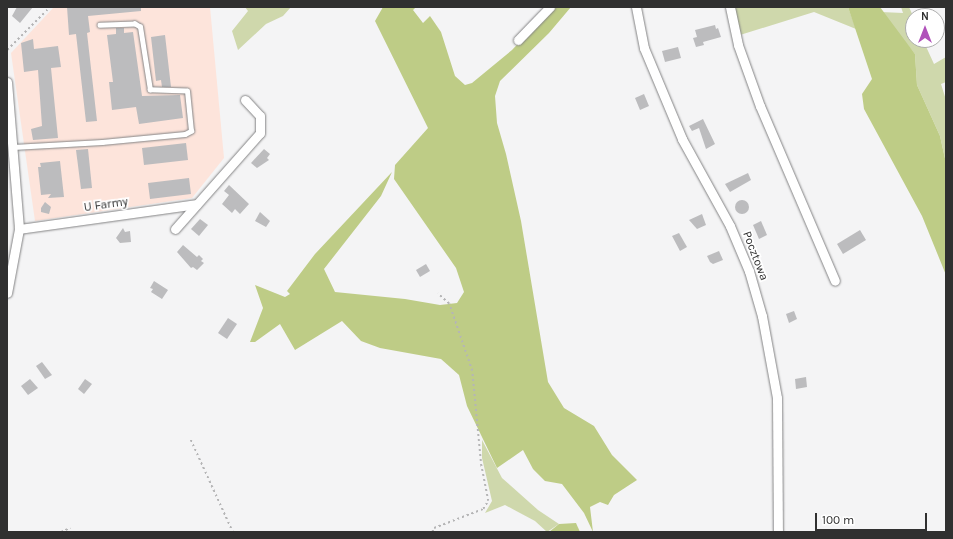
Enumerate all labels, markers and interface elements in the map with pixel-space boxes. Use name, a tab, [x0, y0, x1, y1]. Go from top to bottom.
north arrow	[905, 8, 945, 48]
text: N	[921, 10, 929, 23]
street label: U Farmy	[83, 195, 129, 215]
street label: Pocztowa	[739, 229, 771, 283]
scale bar	[817, 505, 929, 531]
text: 100 m	[822, 513, 854, 527]

